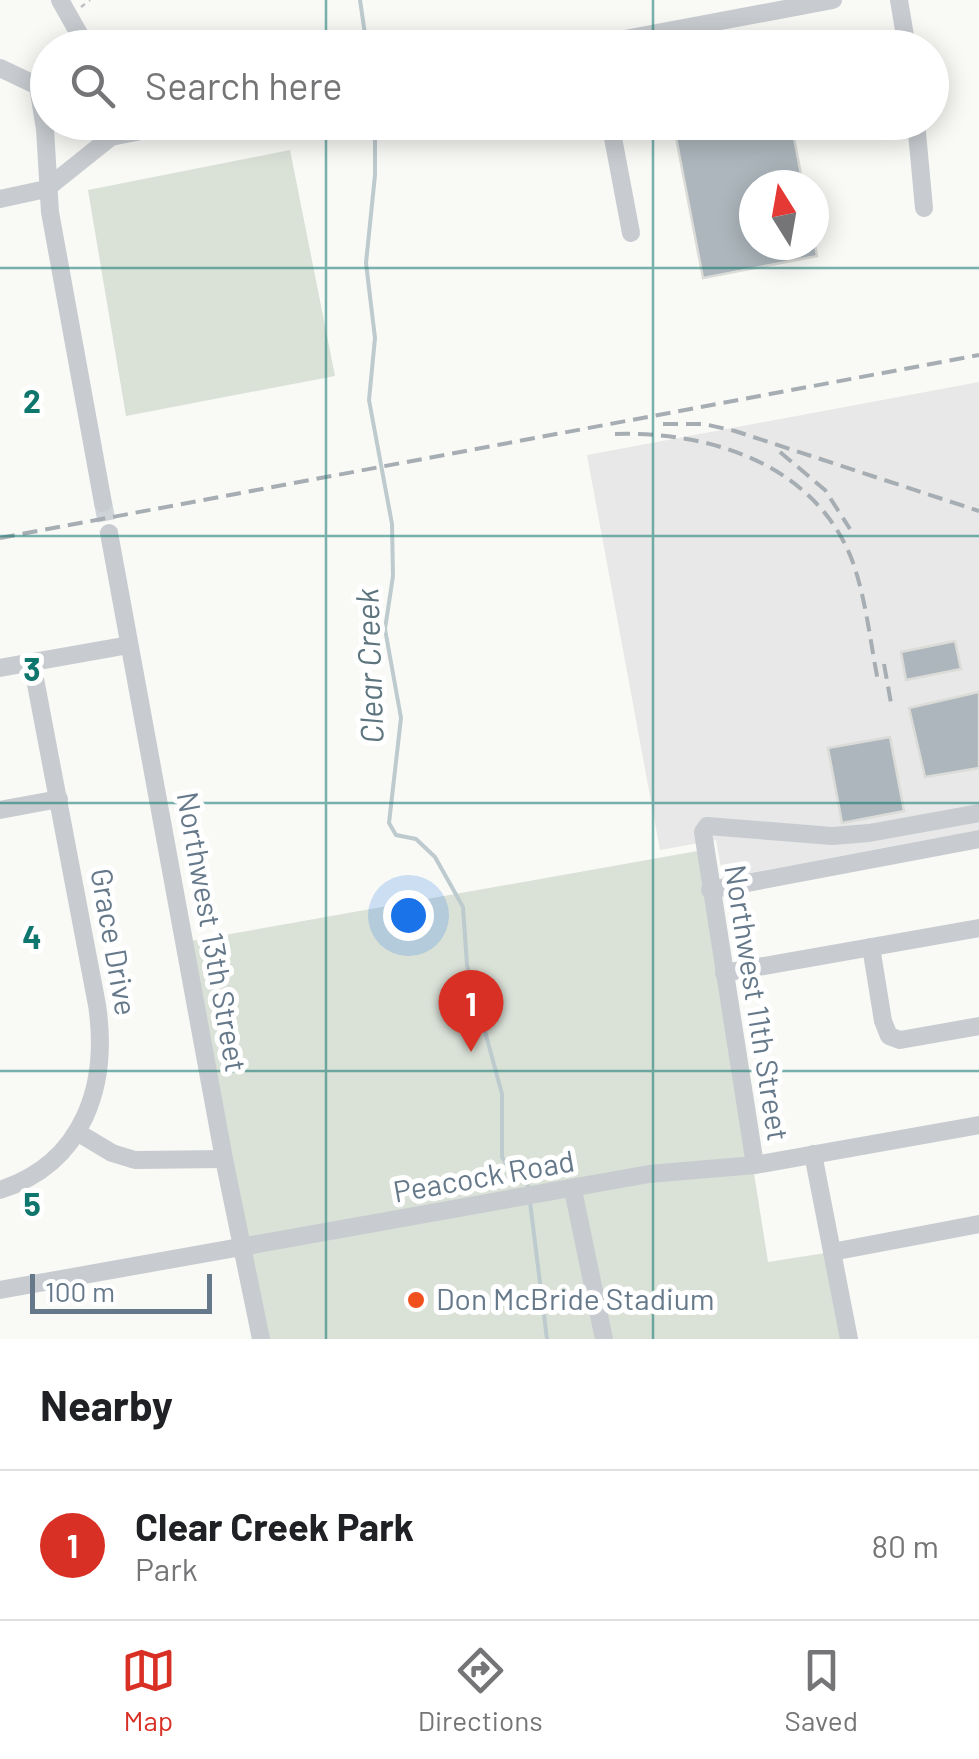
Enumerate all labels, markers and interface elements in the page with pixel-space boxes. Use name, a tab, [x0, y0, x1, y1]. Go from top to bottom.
search box	[30, 30, 949, 140]
icon: search	[65, 58, 120, 113]
text: Search here	[145, 62, 343, 108]
north arrow	[739, 170, 829, 260]
text: 2	[23, 381, 41, 419]
water label: Clear Creek	[346, 587, 390, 744]
text: 3	[23, 649, 41, 687]
street label: Northwest 13th Street	[171, 789, 255, 1075]
street label: Northwest 11th Street	[718, 862, 798, 1143]
street label: Grace Drive	[84, 865, 146, 1018]
your location	[383, 890, 434, 941]
text: 4	[22, 917, 42, 955]
pin: 1	[438, 970, 504, 1052]
street label: Peacock Road	[390, 1141, 577, 1209]
text: 5	[23, 1184, 41, 1222]
scale bar	[30, 1269, 212, 1314]
text: 100 m	[45, 1274, 115, 1308]
place label: Don McBride Stadium	[436, 1280, 715, 1316]
marker: Don McBride Stadium	[405, 1289, 427, 1311]
text: Nearby	[40, 1379, 173, 1429]
text: Clear Creek Park	[135, 1503, 414, 1549]
text: 1	[67, 1526, 78, 1564]
text: 80 m	[871, 1526, 939, 1564]
text: Park	[135, 1549, 198, 1587]
tab: Map	[121, 1643, 176, 1737]
tab: Directions	[418, 1643, 543, 1737]
tab: Saved	[785, 1643, 858, 1737]

